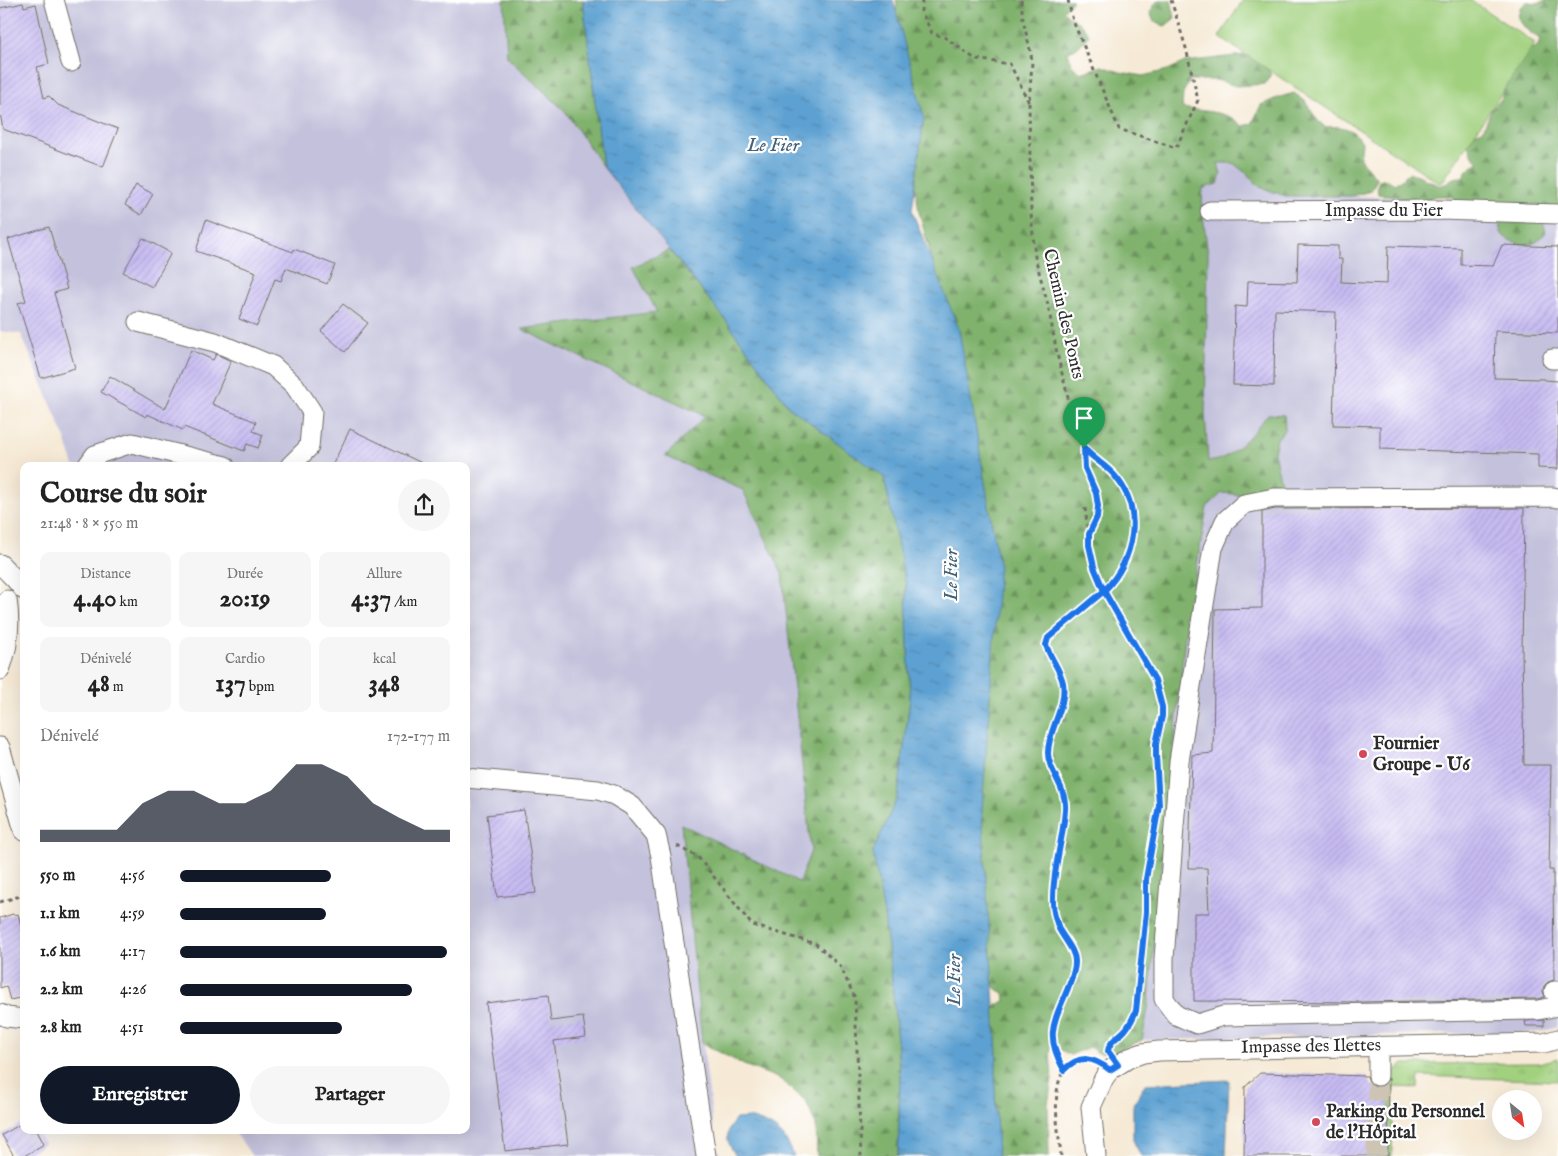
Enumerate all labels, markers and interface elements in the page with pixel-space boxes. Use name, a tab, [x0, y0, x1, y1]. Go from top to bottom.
water label: Le Fier	[746, 134, 800, 158]
street label: Impasse du Fier	[1325, 200, 1443, 223]
street label: Chemin des Ponts	[1037, 247, 1089, 381]
pin	[1063, 397, 1105, 448]
icon: arrive	[1070, 404, 1098, 432]
text: Course du soir	[40, 477, 207, 512]
button: share	[398, 479, 450, 531]
text: 21:48 · 8 × 550 m	[40, 514, 138, 534]
water label: Le Fier	[940, 548, 964, 602]
text: Distance	[80, 565, 131, 583]
text: Durée	[227, 565, 263, 583]
text: Allure	[366, 565, 402, 583]
text: 4.40	[74, 583, 116, 615]
text: 20:19	[220, 583, 270, 615]
text: 4:37	[351, 583, 391, 615]
text: km	[116, 593, 138, 611]
text: /km	[391, 593, 417, 611]
text: Dénivelé	[80, 650, 131, 668]
text: Cardio	[225, 650, 265, 668]
text: kcal	[373, 650, 396, 668]
text: 48	[88, 668, 110, 700]
text: 137	[215, 668, 246, 700]
text: 348	[369, 668, 400, 700]
text: m	[110, 678, 124, 696]
text: bpm	[246, 678, 275, 696]
text: Dénivelé	[40, 727, 99, 747]
text: 172–177 m	[387, 727, 450, 747]
place label: Fournier Groupe - U6	[1373, 733, 1471, 777]
marker: Fournier Groupe - U6	[1357, 748, 1369, 760]
text: 550 m	[40, 866, 75, 886]
text: 4:56	[120, 866, 145, 886]
text: 1.1 km	[40, 904, 80, 924]
text: 4:59	[120, 904, 145, 924]
text: 1.6 km	[40, 942, 81, 962]
text: 4:17	[120, 942, 146, 962]
water label: Le Fier	[943, 953, 967, 1007]
text: 2.2 km	[40, 980, 83, 1000]
text: 4:26	[120, 980, 146, 1000]
text: 2.8 km	[40, 1018, 82, 1038]
text: 4:51	[120, 1018, 144, 1038]
street label: Impasse des Ilettes	[1241, 1034, 1381, 1060]
button: Enregistrer	[40, 1066, 240, 1124]
button: Partager	[250, 1066, 450, 1124]
north arrow	[1492, 1090, 1542, 1140]
map controls	[1492, 1090, 1542, 1140]
place label: Parking du Personnel de l'Hôpital	[1326, 1101, 1486, 1145]
marker: Parking du Personnel de l'Hôpital	[1310, 1116, 1322, 1128]

